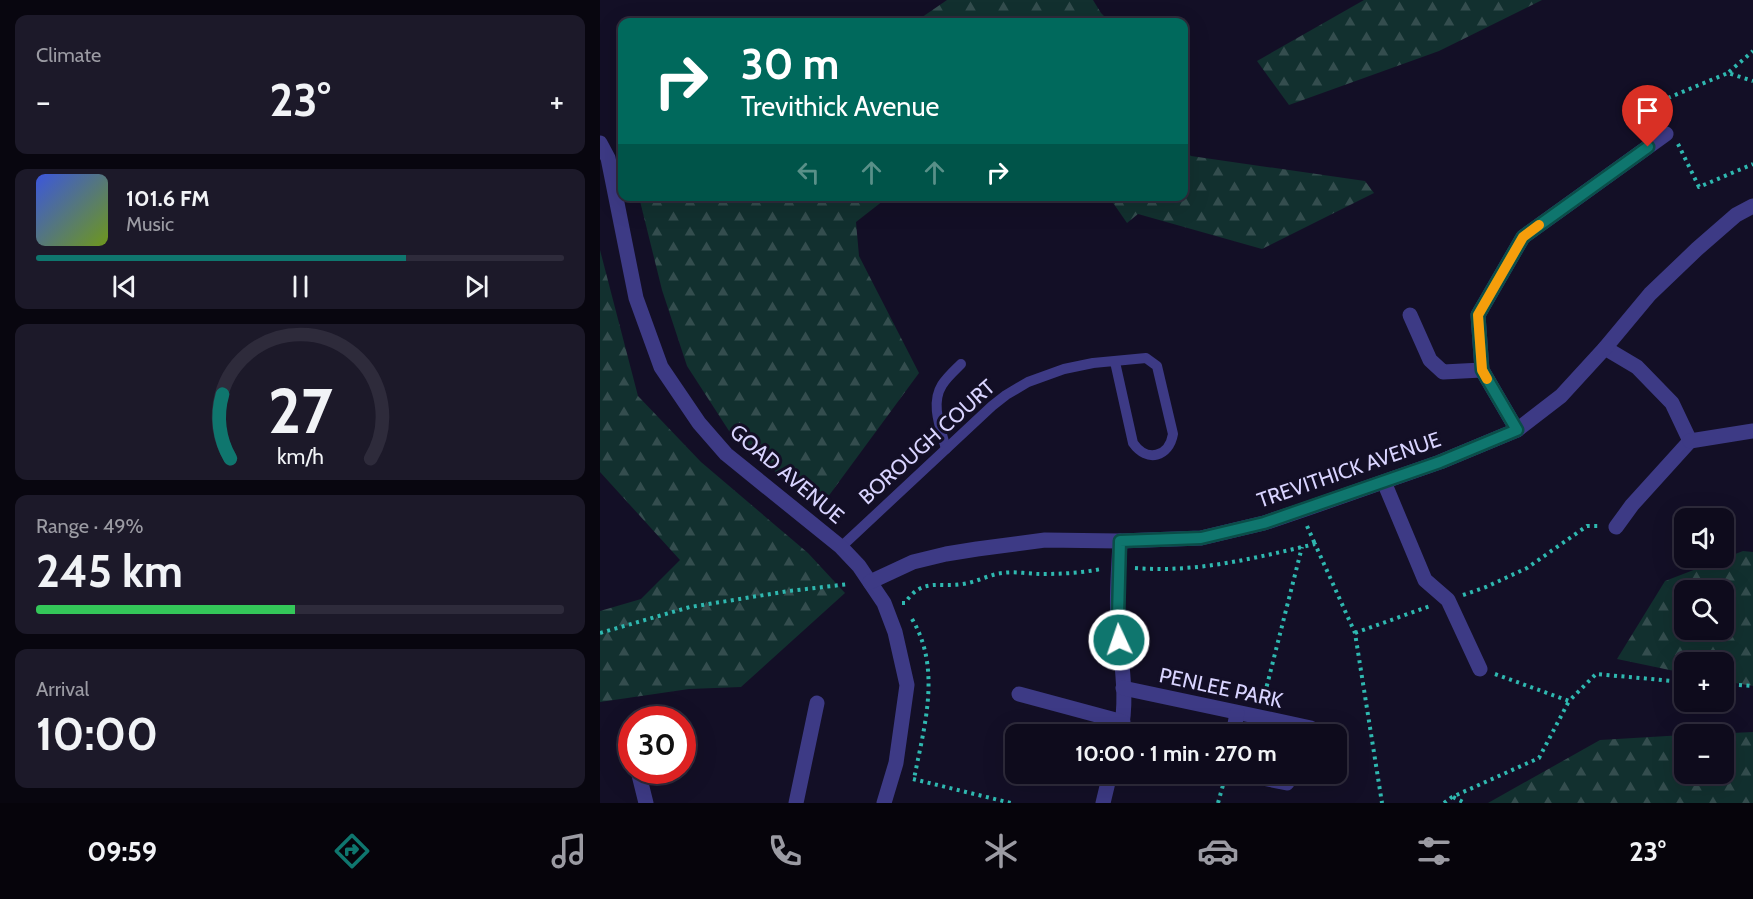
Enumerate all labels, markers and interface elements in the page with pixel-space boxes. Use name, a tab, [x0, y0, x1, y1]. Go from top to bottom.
text: 30 m	[741, 38, 839, 90]
icon: right	[642, 42, 720, 120]
text: Climate	[36, 43, 101, 67]
text: 23°	[269, 73, 331, 127]
text: −	[36, 81, 51, 121]
text: +	[549, 81, 564, 121]
pin	[1622, 85, 1673, 147]
text: Trevithick Avenue	[741, 90, 939, 123]
icon: arrive	[1631, 94, 1664, 127]
icon: left	[792, 156, 825, 189]
icon: ahead	[855, 156, 888, 189]
icon: ahead	[918, 156, 951, 189]
icon: right	[981, 156, 1014, 189]
text: 101.6 FM	[126, 185, 210, 212]
text: Music	[126, 212, 174, 236]
icon: previous	[108, 270, 141, 303]
icon: pause	[284, 270, 317, 303]
icon: next	[460, 270, 493, 303]
text: 27	[268, 373, 333, 449]
street label: BOROUGH COURT	[854, 374, 1000, 509]
street label: GOAD AVENUE	[725, 419, 849, 528]
street label: TREVITHICK AVENUE	[1254, 426, 1444, 513]
text: km/h	[277, 443, 323, 469]
map controls	[1674, 508, 1734, 784]
button: sound	[1674, 508, 1734, 568]
text: Range · 49%	[36, 514, 144, 538]
text: 245 km	[36, 544, 183, 598]
button: search	[1674, 580, 1734, 640]
position arrow	[1087, 608, 1151, 672]
button: +	[1674, 652, 1734, 712]
street label: PENLEE PARK	[1157, 662, 1285, 713]
text: Arrival	[36, 677, 89, 701]
speed limit sign: 30	[618, 706, 696, 784]
text: 10:00	[36, 707, 158, 761]
button: −	[1674, 724, 1734, 784]
text: 10:00 · 1 min · 270 m	[1075, 740, 1277, 767]
icon: directions	[331, 830, 373, 872]
icon: music	[548, 830, 590, 872]
icon: phone	[764, 830, 806, 872]
icon: climate	[980, 830, 1022, 872]
icon: car	[1197, 830, 1239, 872]
icon: filters	[1413, 830, 1455, 872]
text: 09:59	[87, 835, 157, 868]
text: 23°	[1629, 835, 1666, 868]

